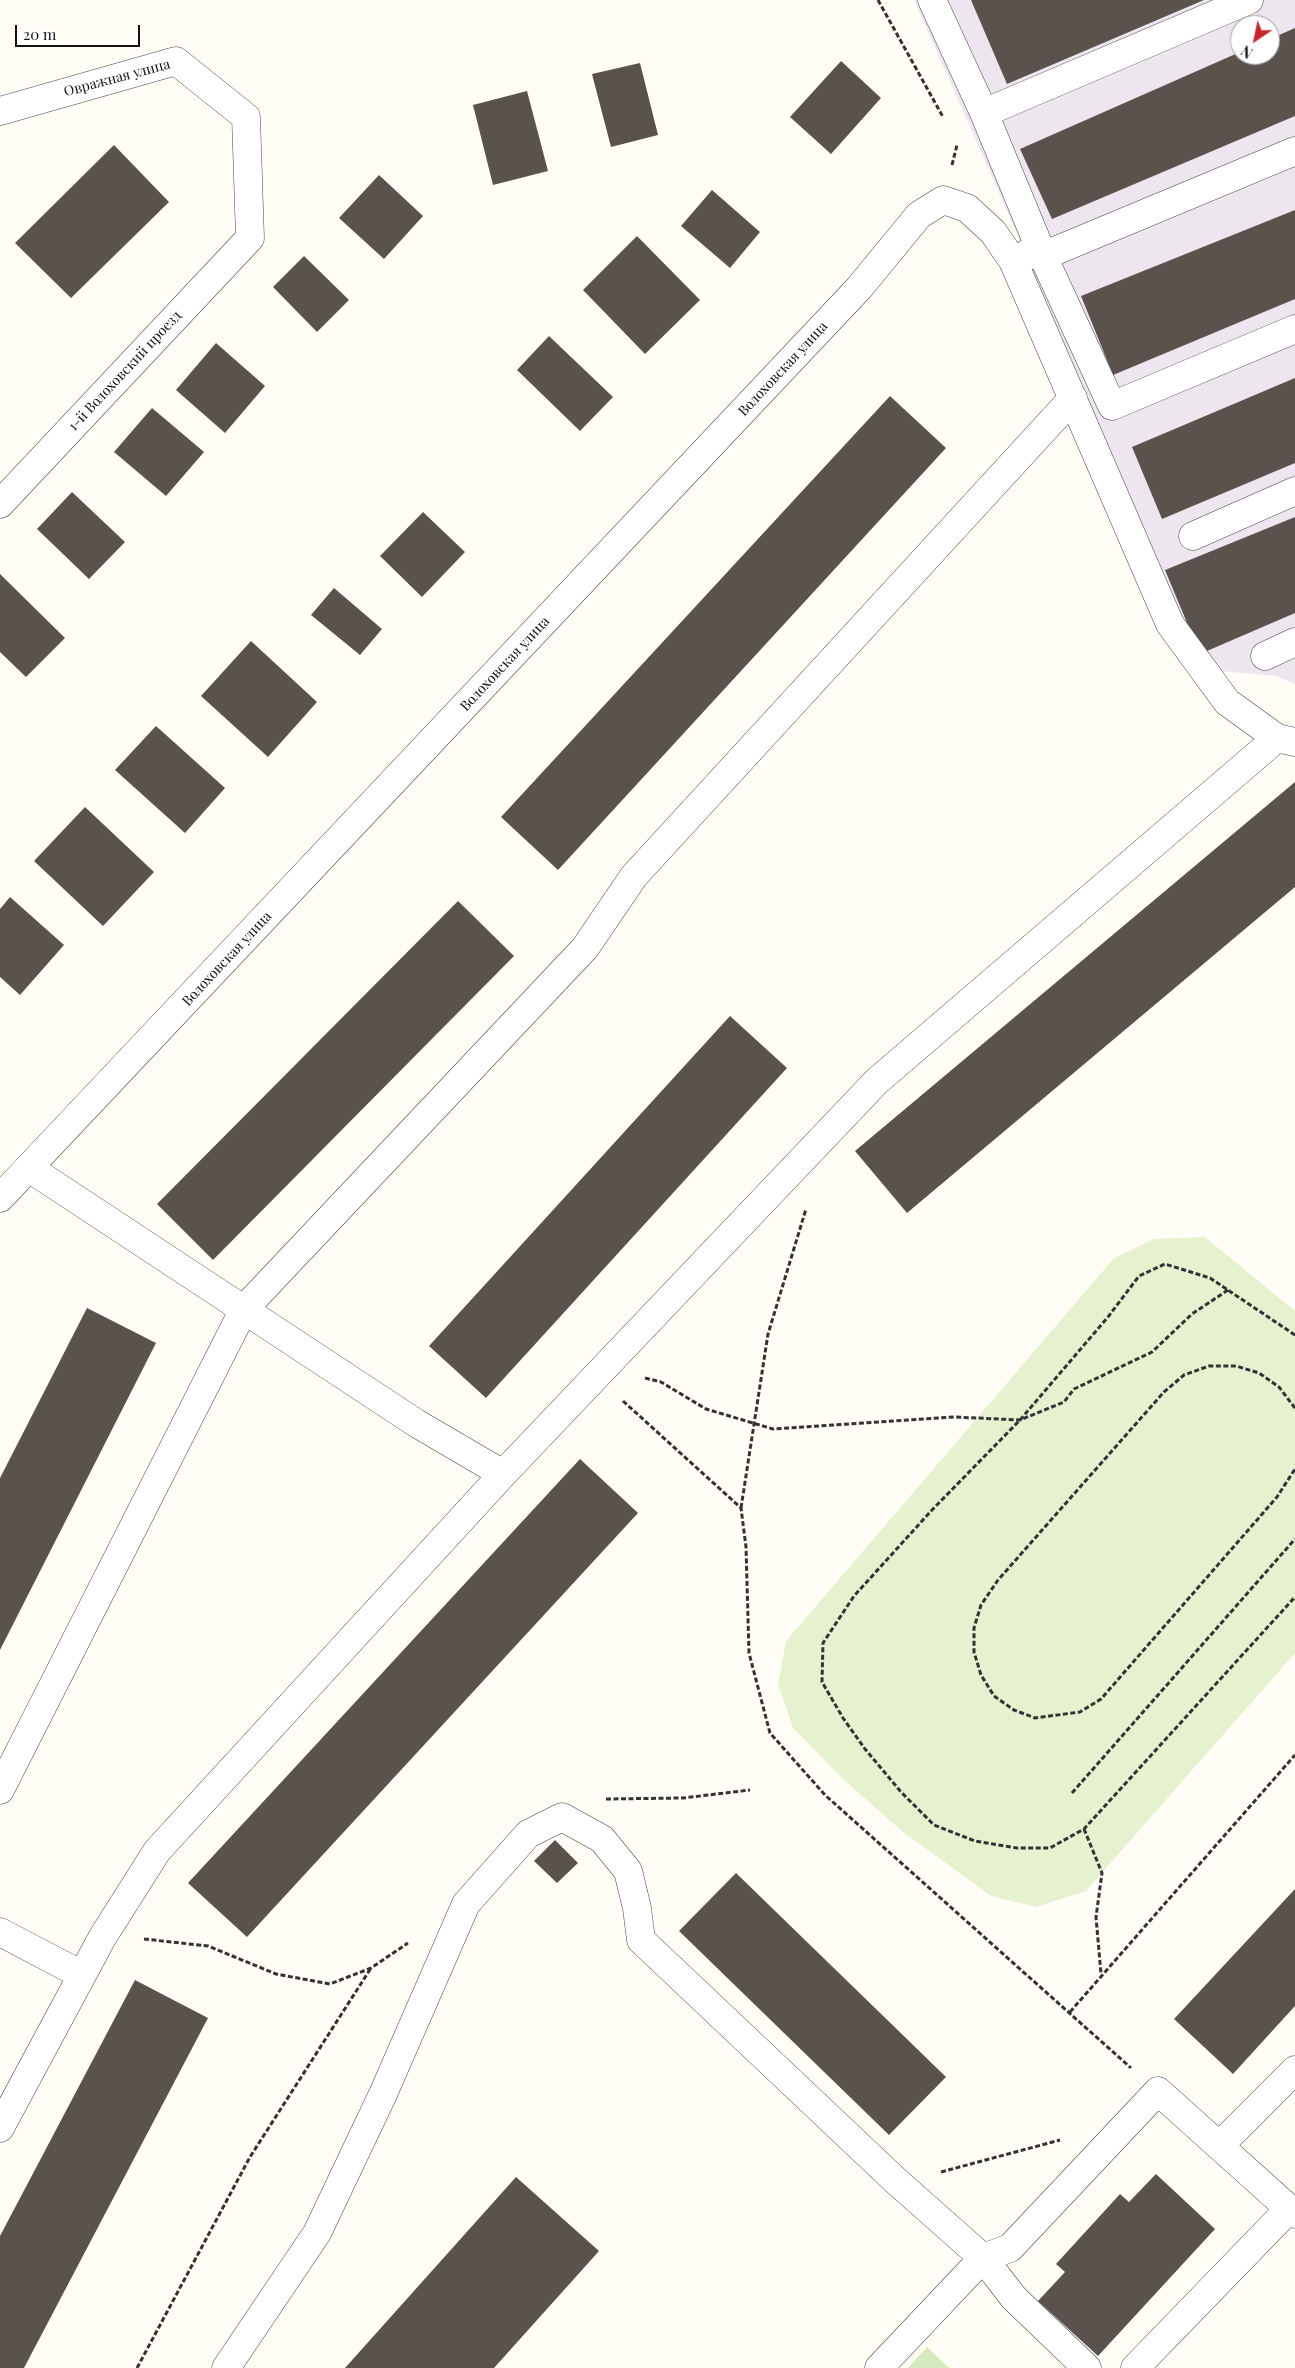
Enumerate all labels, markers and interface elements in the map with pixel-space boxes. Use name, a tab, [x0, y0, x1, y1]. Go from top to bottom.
scale bar	[18, 15, 142, 47]
north arrow	[1230, 15, 1280, 65]
text: 20 m	[23, 24, 56, 44]
text: N	[1237, 41, 1256, 63]
street label: Овражная улица	[62, 56, 172, 100]
street label: 1-й Волоховский проезд	[65, 307, 185, 435]
street label: Волоховская улица	[735, 318, 831, 420]
street label: Волоховская улица	[457, 613, 553, 715]
street label: Волоховская улица	[179, 908, 275, 1010]

